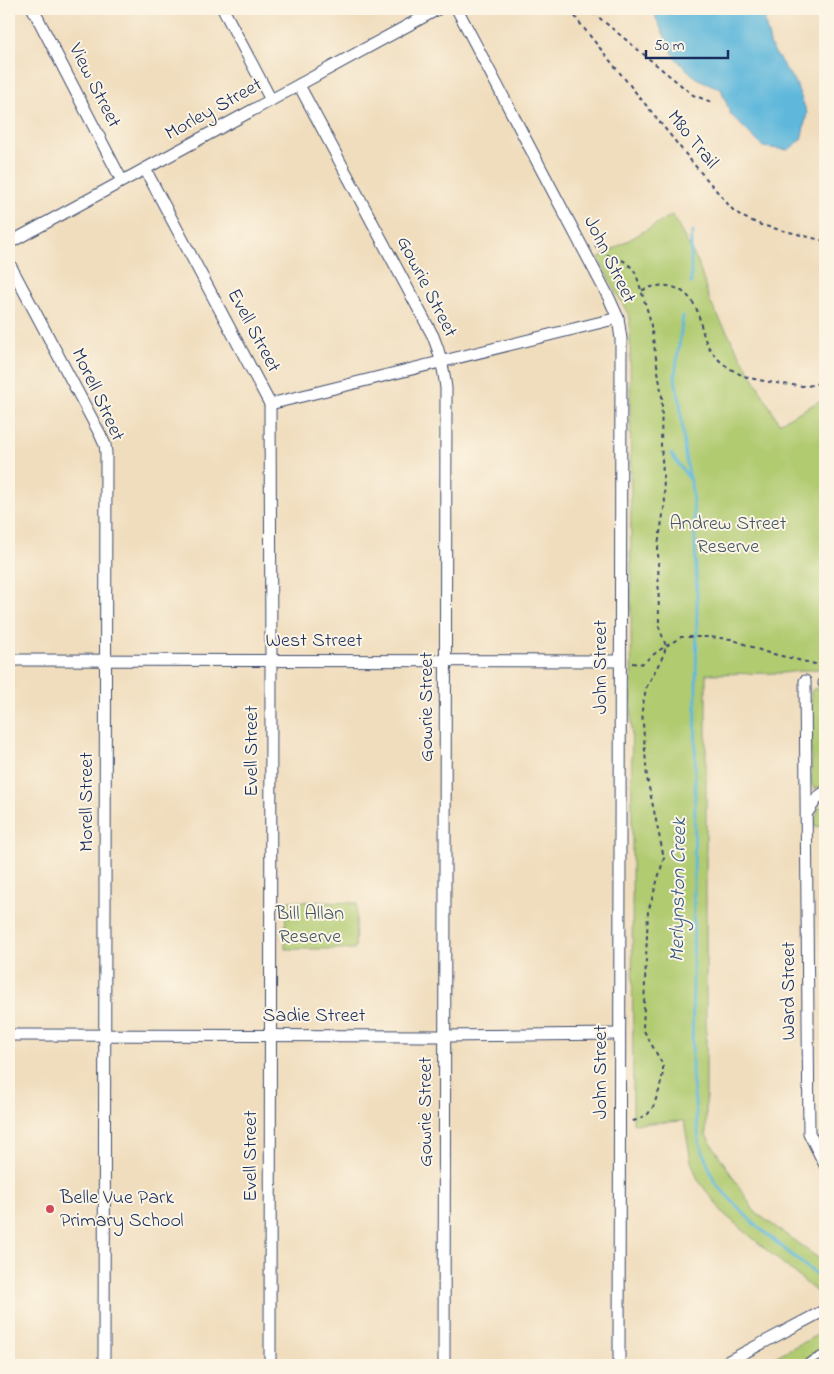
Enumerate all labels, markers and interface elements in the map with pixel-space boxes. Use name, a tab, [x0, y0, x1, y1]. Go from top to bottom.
scale bar	[646, 28, 729, 60]
text: 50 m	[654, 35, 685, 57]
street label: View Street	[60, 38, 128, 134]
street label: Morley Street	[160, 71, 268, 149]
street label: M80 Trail	[659, 104, 725, 176]
street label: John Street	[575, 211, 643, 309]
street label: Gowrie Street	[388, 231, 464, 343]
street label: Evell Street	[219, 284, 287, 378]
street label: Morell Street	[63, 344, 131, 447]
park label: Andrew Street Reserve	[669, 510, 787, 562]
street label: John Street	[587, 620, 616, 714]
street label: West Street	[266, 627, 363, 656]
street label: Gowrie Street	[413, 652, 442, 762]
street label: Evell Street	[238, 705, 267, 797]
street label: Morell Street	[73, 752, 102, 852]
water label: Merlynston Creek	[663, 817, 695, 963]
park label: Bill Allan Reserve	[275, 900, 344, 952]
street label: Ward Street	[775, 941, 804, 1041]
street label: Sadie Street	[263, 1002, 366, 1031]
street label: John Street	[587, 1025, 616, 1119]
street label: Gowrie Street	[412, 1057, 441, 1167]
street label: Evell Street	[237, 1110, 266, 1202]
place label: Belle Vue Park Primary School	[59, 1184, 184, 1236]
marker: Belle Vue Park Primary School	[44, 1203, 56, 1215]

